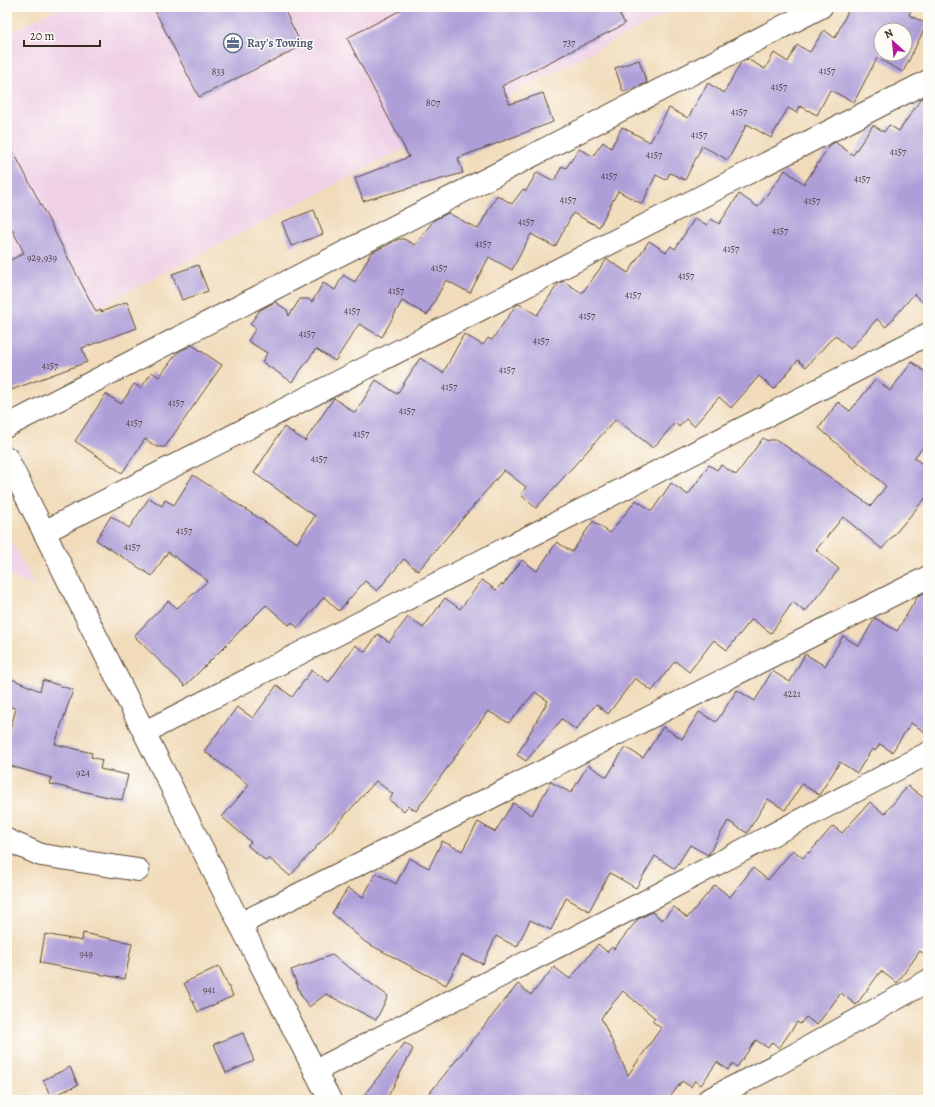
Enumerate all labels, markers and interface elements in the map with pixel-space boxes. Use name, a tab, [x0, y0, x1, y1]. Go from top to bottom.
scale bar	[24, 22, 100, 48]
north arrow	[873, 22, 913, 62]
text: N	[882, 25, 896, 42]
text: 20 m	[30, 28, 54, 44]
office icon: Ray's Towing	[222, 32, 244, 54]
place label: Ray's Towing	[247, 35, 314, 51]
house number: 737	[563, 36, 576, 49]
house number: 4157	[819, 64, 836, 77]
house number: 833	[211, 65, 225, 78]
house number: 4157	[771, 80, 788, 93]
house number: 807	[426, 96, 441, 109]
house number: 4157	[731, 105, 748, 118]
house number: 4157	[691, 128, 708, 141]
house number: 4157	[890, 145, 907, 158]
house number: 4157	[646, 148, 663, 161]
house number: 4157	[601, 169, 618, 182]
house number: 4157	[854, 172, 871, 185]
house number: 4157	[560, 193, 577, 206]
house number: 4157	[804, 194, 821, 207]
house number: 4157	[518, 215, 535, 228]
house number: 4157	[772, 224, 789, 237]
house number: 4157	[475, 237, 492, 250]
house number: 4157	[723, 242, 740, 255]
house number: 929,939	[27, 251, 57, 264]
house number: 4157	[431, 261, 448, 274]
house number: 4157	[678, 269, 695, 282]
house number: 4157	[388, 284, 405, 297]
house number: 4157	[625, 288, 642, 301]
house number: 4157	[344, 304, 361, 317]
house number: 4157	[579, 309, 596, 322]
house number: 4157	[299, 327, 316, 340]
house number: 4157	[533, 334, 550, 347]
house number: 4157	[42, 359, 59, 372]
house number: 4157	[499, 363, 516, 376]
house number: 4157	[441, 380, 458, 393]
house number: 4157	[168, 396, 185, 409]
house number: 4157	[399, 404, 416, 417]
house number: 4157	[126, 416, 143, 429]
house number: 4157	[353, 427, 370, 440]
house number: 4157	[311, 452, 328, 465]
house number: 4157	[176, 524, 193, 537]
house number: 4157	[124, 540, 141, 553]
house number: 4221	[783, 687, 801, 700]
house number: 924	[76, 766, 90, 779]
house number: 949	[79, 947, 93, 960]
house number: 941	[203, 983, 216, 996]

